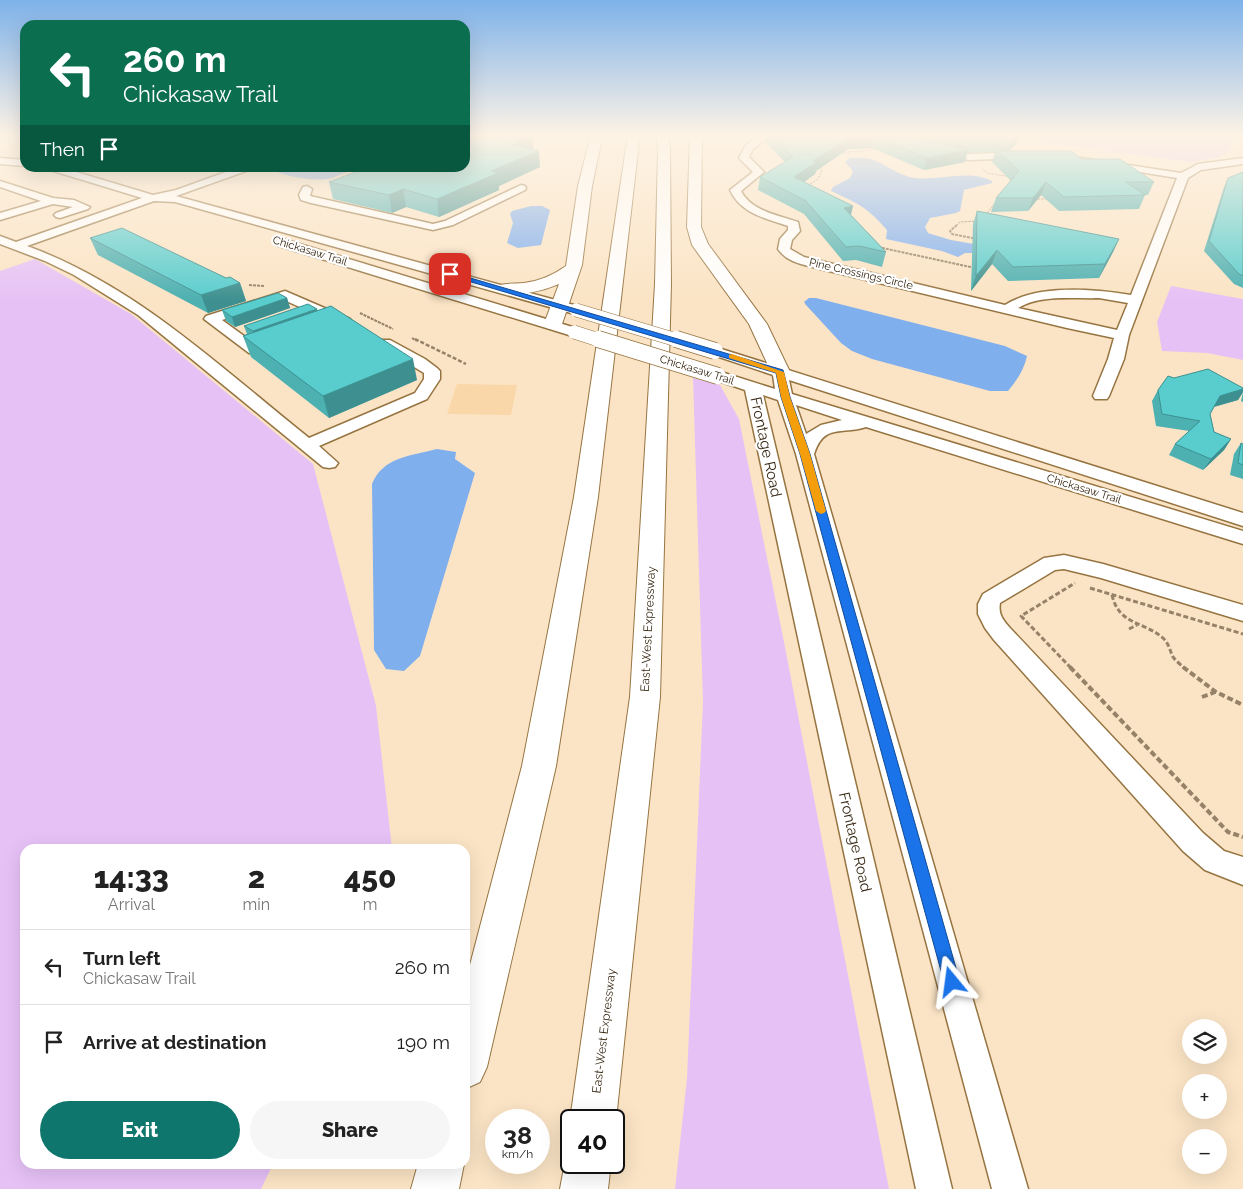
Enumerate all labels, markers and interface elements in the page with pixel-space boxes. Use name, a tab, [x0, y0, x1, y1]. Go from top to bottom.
text: 260 m	[123, 39, 226, 80]
icon: left	[40, 40, 105, 105]
text: Chickasaw Trail	[123, 81, 278, 107]
icon: arrive	[95, 135, 123, 163]
text: Then	[40, 138, 85, 160]
street label: Chickasaw Trail	[271, 233, 349, 269]
pin	[429, 253, 471, 295]
street label: Pine Crossings Circle	[808, 256, 915, 292]
icon: arrive	[436, 260, 464, 288]
street label: Chickasaw Trail	[658, 352, 736, 388]
street label: Frontage Road	[747, 395, 785, 499]
street label: Chickasaw Trail	[1045, 471, 1123, 507]
street label: East-West Expressway	[638, 565, 658, 692]
street label: Frontage Road	[835, 790, 875, 894]
text: 14:33	[94, 860, 169, 895]
text: 2	[248, 860, 265, 895]
text: 450	[344, 860, 396, 895]
text: Arrival	[108, 895, 155, 914]
text: min	[243, 895, 270, 914]
text: m	[363, 895, 377, 914]
text: Turn left	[83, 947, 160, 969]
icon: left	[40, 953, 68, 981]
position arrow	[925, 955, 977, 1007]
text: 260 m	[395, 956, 450, 978]
street label: East-West Expressway	[589, 967, 619, 1094]
text: Chickasaw Trail	[83, 969, 196, 988]
map controls	[1182, 1019, 1227, 1174]
button: layers	[1182, 1019, 1227, 1064]
icon: arrive	[40, 1028, 68, 1056]
text: Arrive at destination	[83, 1031, 267, 1053]
text: 190 m	[397, 1031, 450, 1053]
button: +	[1182, 1074, 1227, 1119]
button: Exit	[40, 1101, 240, 1159]
button: Share	[250, 1101, 450, 1159]
speed limit sign: 40	[560, 1109, 625, 1174]
text: 38	[503, 1120, 532, 1150]
button: −	[1182, 1129, 1227, 1174]
text: km/h	[502, 1147, 533, 1161]

